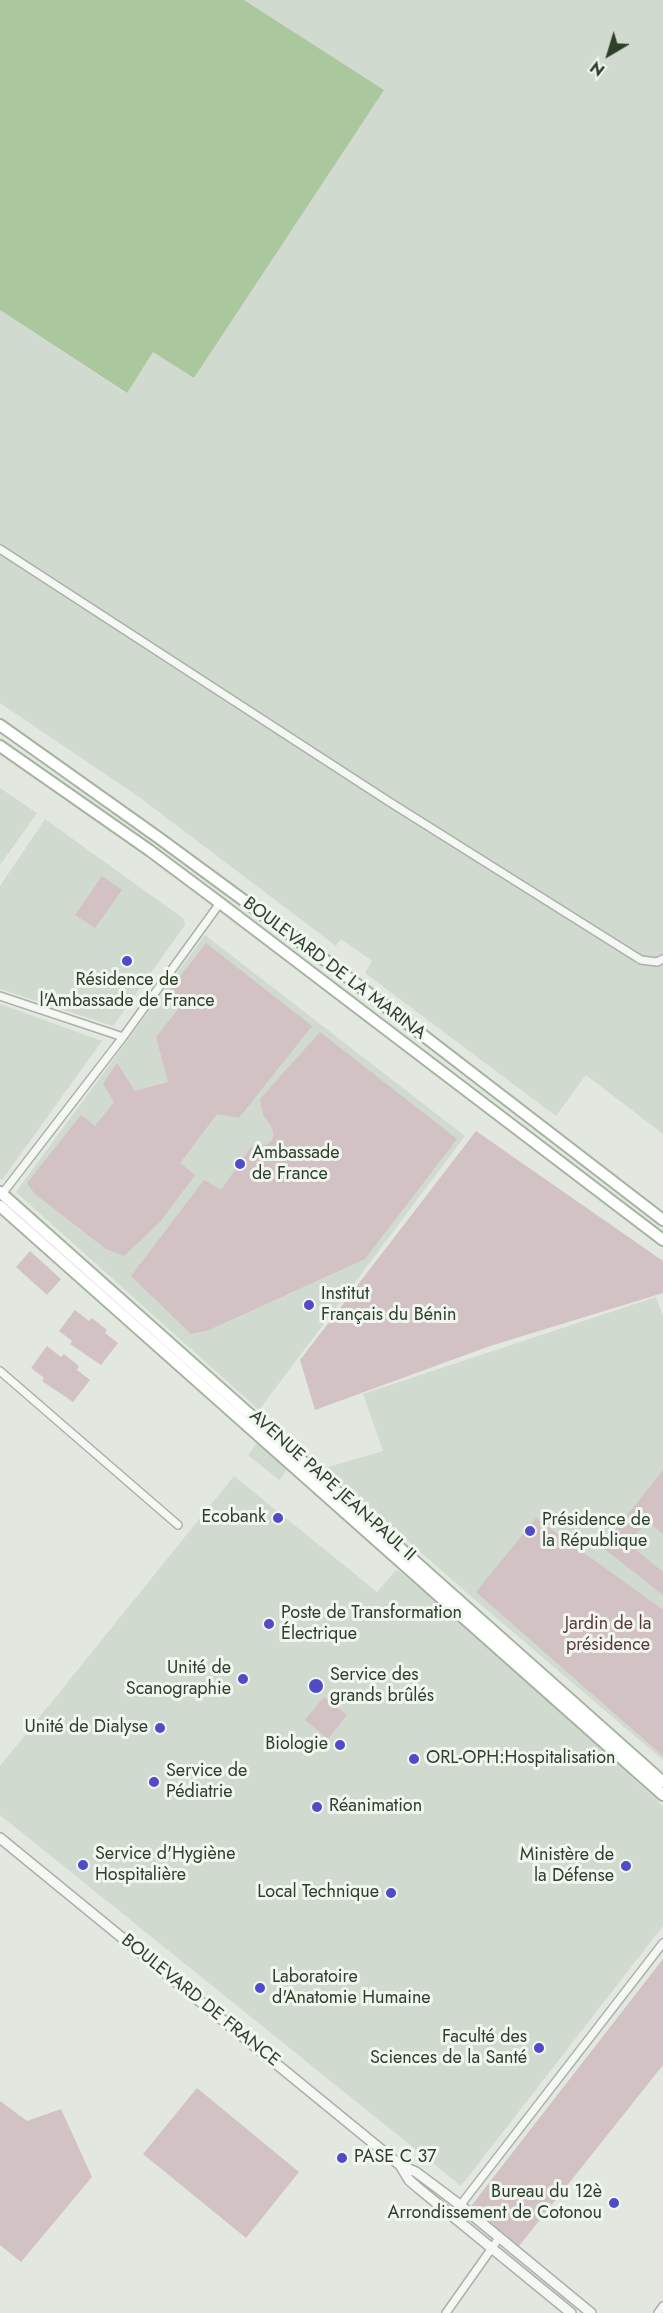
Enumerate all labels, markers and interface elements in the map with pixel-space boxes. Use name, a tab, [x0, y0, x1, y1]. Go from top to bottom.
north arrow	[579, 24, 639, 84]
text: N	[586, 56, 610, 82]
street label: BOULEVARD DE LA MARINA	[238, 893, 430, 1045]
marker: Résidence de l'Ambassade de France	[120, 954, 134, 968]
place label: Résidence de l'Ambassade de France	[39, 970, 215, 1012]
place label: Ambassade de France	[252, 1143, 340, 1186]
marker: Ambassade de France	[233, 1157, 247, 1171]
place label: Institut Français du Bénin	[321, 1284, 457, 1326]
marker: Institut Français du Bénin	[302, 1298, 316, 1312]
street label: AVENUE PAPE JEAN-PAUL II	[245, 1406, 419, 1566]
place label: Ecobank	[201, 1507, 266, 1529]
place label: Présidence de la République	[542, 1510, 650, 1552]
marker: Ecobank	[271, 1511, 285, 1525]
marker: Présidence de la République	[523, 1524, 537, 1538]
place label: Poste de Transformation Électrique	[281, 1603, 462, 1646]
park label: Jardin de la présidence	[565, 1614, 651, 1656]
marker: Poste de Transformation Électrique	[262, 1617, 276, 1631]
place label: Unité de Scanographie	[126, 1658, 231, 1700]
place label: Service des grands brûlés	[330, 1665, 434, 1708]
marker: Unité de Scanographie	[236, 1672, 250, 1686]
marker: Service des grands brûlés	[307, 1677, 325, 1695]
place label: Unité de Dialyse	[25, 1717, 148, 1739]
marker: Unité de Dialyse	[153, 1721, 167, 1735]
place label: Biologie	[265, 1734, 328, 1756]
marker: Biologie	[333, 1738, 347, 1752]
place label: ORL-OPH:Hospitalisation	[426, 1748, 615, 1770]
marker: ORL-OPH:Hospitalisation	[407, 1752, 421, 1766]
place label: Service de Pédiatrie	[166, 1761, 247, 1804]
marker: Service de Pédiatrie	[147, 1775, 161, 1789]
place label: Réanimation	[329, 1796, 422, 1818]
marker: Réanimation	[310, 1800, 324, 1814]
place label: Service d'Hygiène Hospitalière	[95, 1844, 236, 1886]
place label: Ministère de la Défense	[520, 1845, 614, 1888]
marker: Service d'Hygiène Hospitalière	[76, 1858, 90, 1872]
marker: Ministère de la Défense	[619, 1859, 633, 1873]
place label: Local Technique	[257, 1882, 379, 1904]
marker: Local Technique	[384, 1886, 398, 1900]
street label: BOULEVARD DE FRANCE	[116, 1930, 284, 2072]
place label: Laboratoire d'Anatomie Humaine	[272, 1967, 431, 2010]
marker: Laboratoire d'Anatomie Humaine	[253, 1981, 267, 1995]
place label: Faculté des Sciences de la Santé	[370, 2027, 527, 2070]
marker: Faculté des Sciences de la Santé	[532, 2041, 546, 2055]
place label: PASE C 37	[354, 2147, 436, 2169]
marker: PASE C 37	[335, 2151, 349, 2165]
place label: Bureau du 12è Arrondissement de Cotonou	[388, 2182, 602, 2224]
marker: Bureau du 12è Arrondissement de Cotonou	[607, 2196, 621, 2210]

